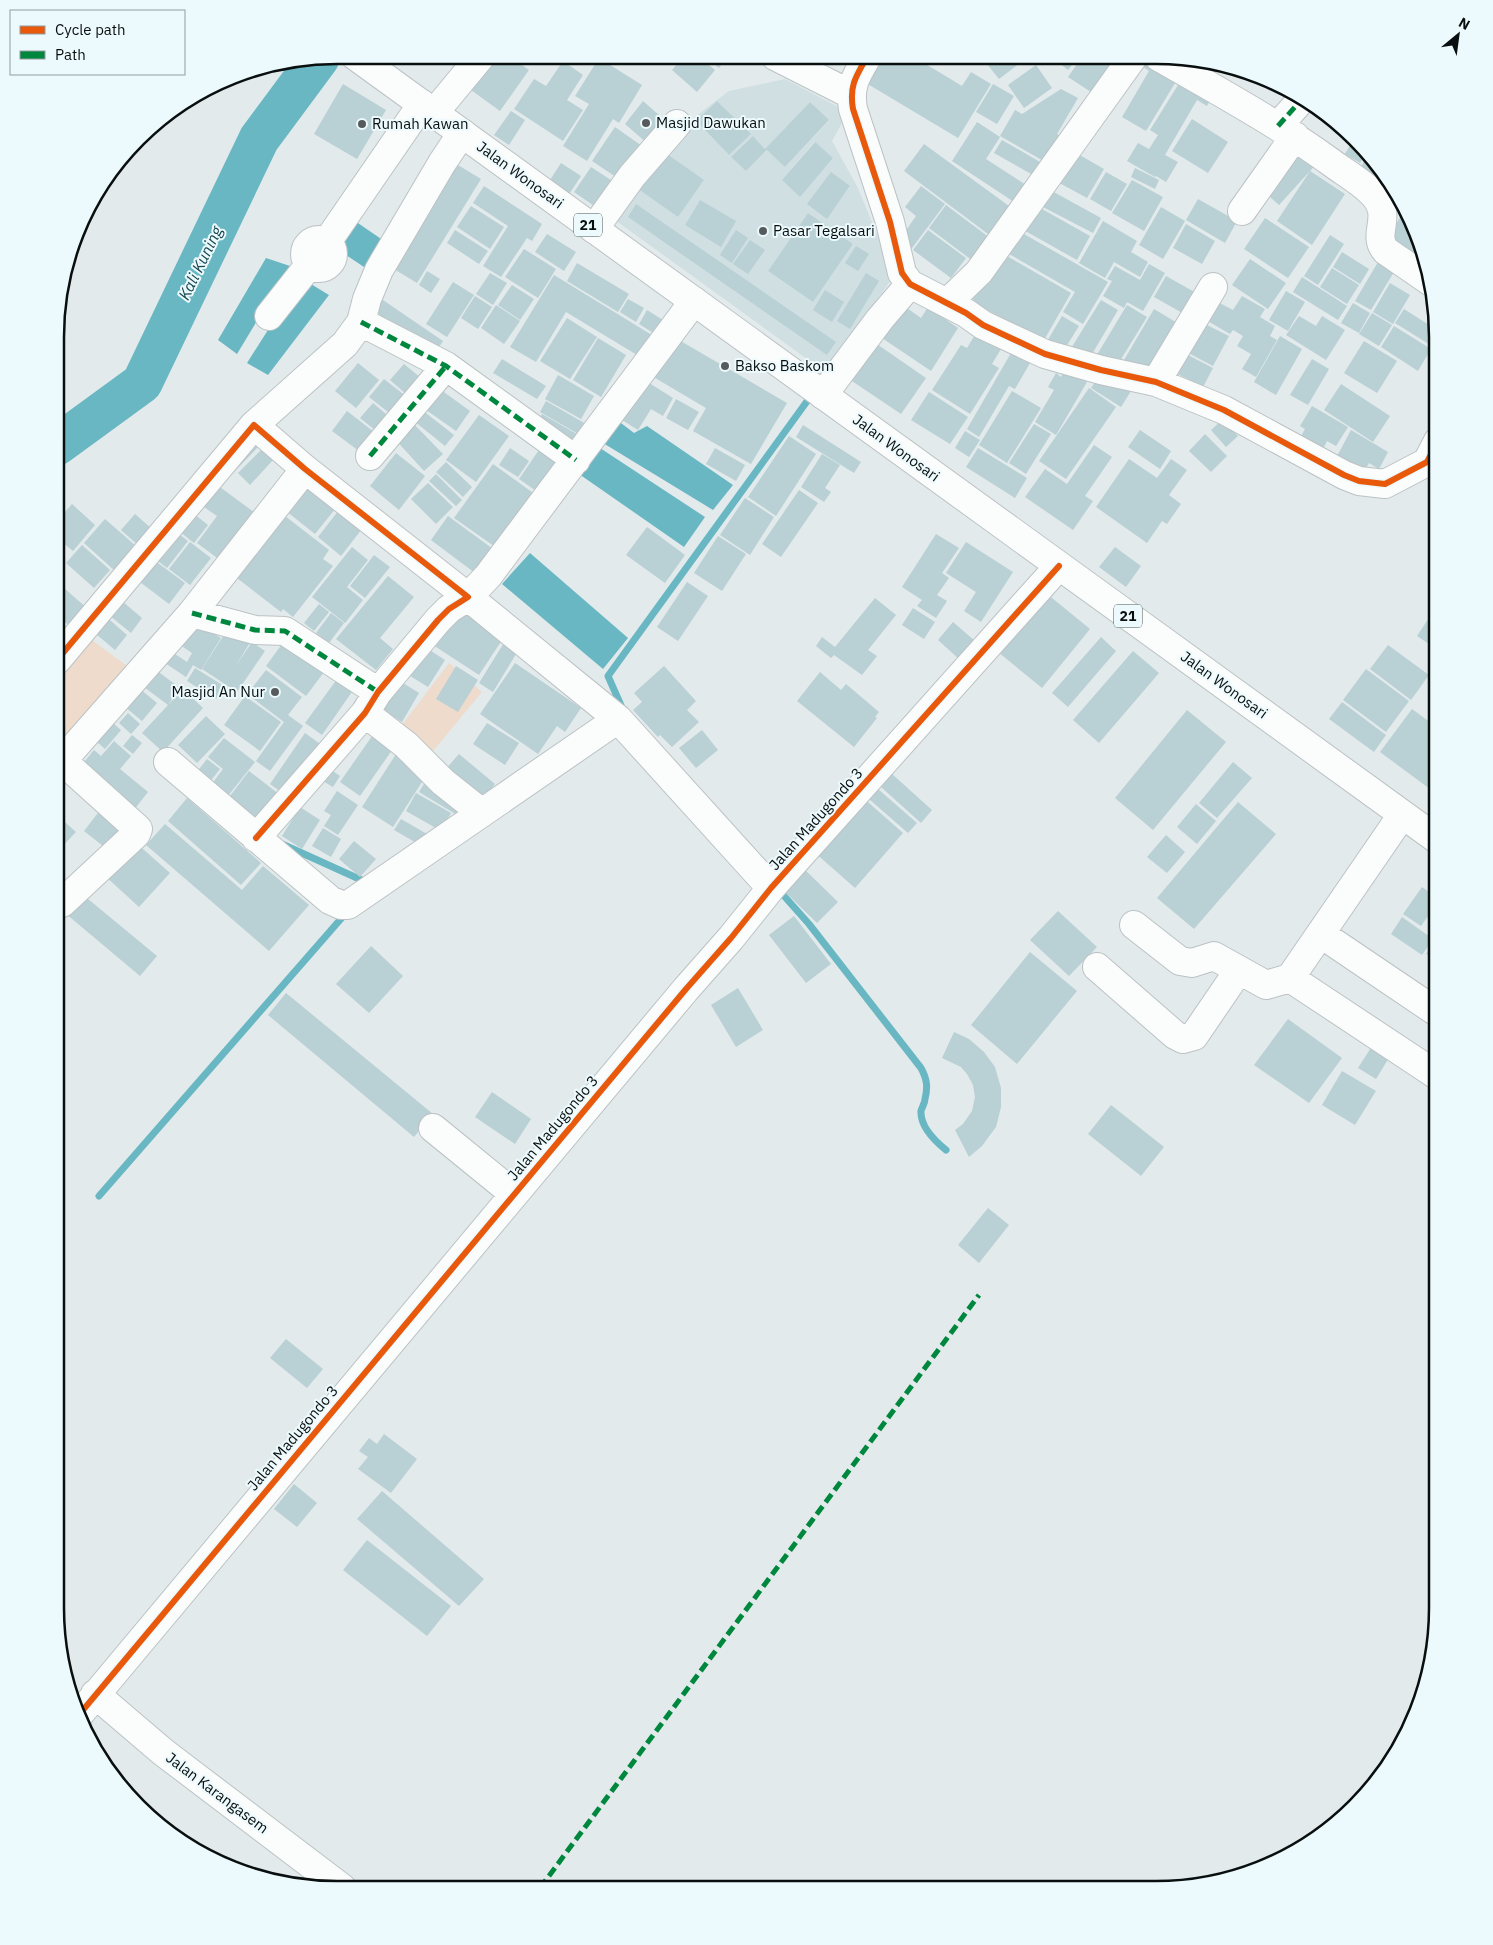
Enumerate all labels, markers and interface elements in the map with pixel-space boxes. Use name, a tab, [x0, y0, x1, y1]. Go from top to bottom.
legend	[10, 10, 185, 75]
north arrow	[1433, 10, 1483, 60]
text: N	[1456, 13, 1473, 34]
text: Cycle path	[55, 20, 126, 39]
text: Path	[55, 45, 86, 64]
place label: Masjid Dawukan	[656, 113, 766, 132]
place label: Rumah Kawan	[372, 114, 468, 133]
marker: Masjid Dawukan	[640, 117, 652, 129]
marker: Rumah Kawan	[356, 118, 368, 130]
street label: Jalan Wonosari	[473, 137, 567, 213]
road number: 21	[574, 214, 602, 236]
place label: Pasar Tegalsari	[773, 221, 875, 240]
water label: Kali Kuning	[174, 222, 227, 303]
marker: Pasar Tegalsari	[757, 225, 769, 237]
place label: Bakso Baskom	[735, 356, 834, 375]
marker: Bakso Baskom	[719, 360, 731, 372]
street label: Jalan Wonosari	[849, 410, 943, 486]
road number: 21	[1114, 604, 1142, 628]
street label: Jalan Wonosari	[1177, 647, 1271, 723]
place label: Masjid An Nur	[171, 682, 265, 701]
marker: Masjid An Nur	[269, 686, 281, 698]
street label: Jalan Madugondo 3	[765, 763, 867, 874]
street label: Jalan Madugondo 3	[503, 1071, 602, 1184]
street label: Jalan Madugondo 3	[243, 1381, 342, 1494]
street label: Jalan Karangasem	[162, 1748, 272, 1837]

